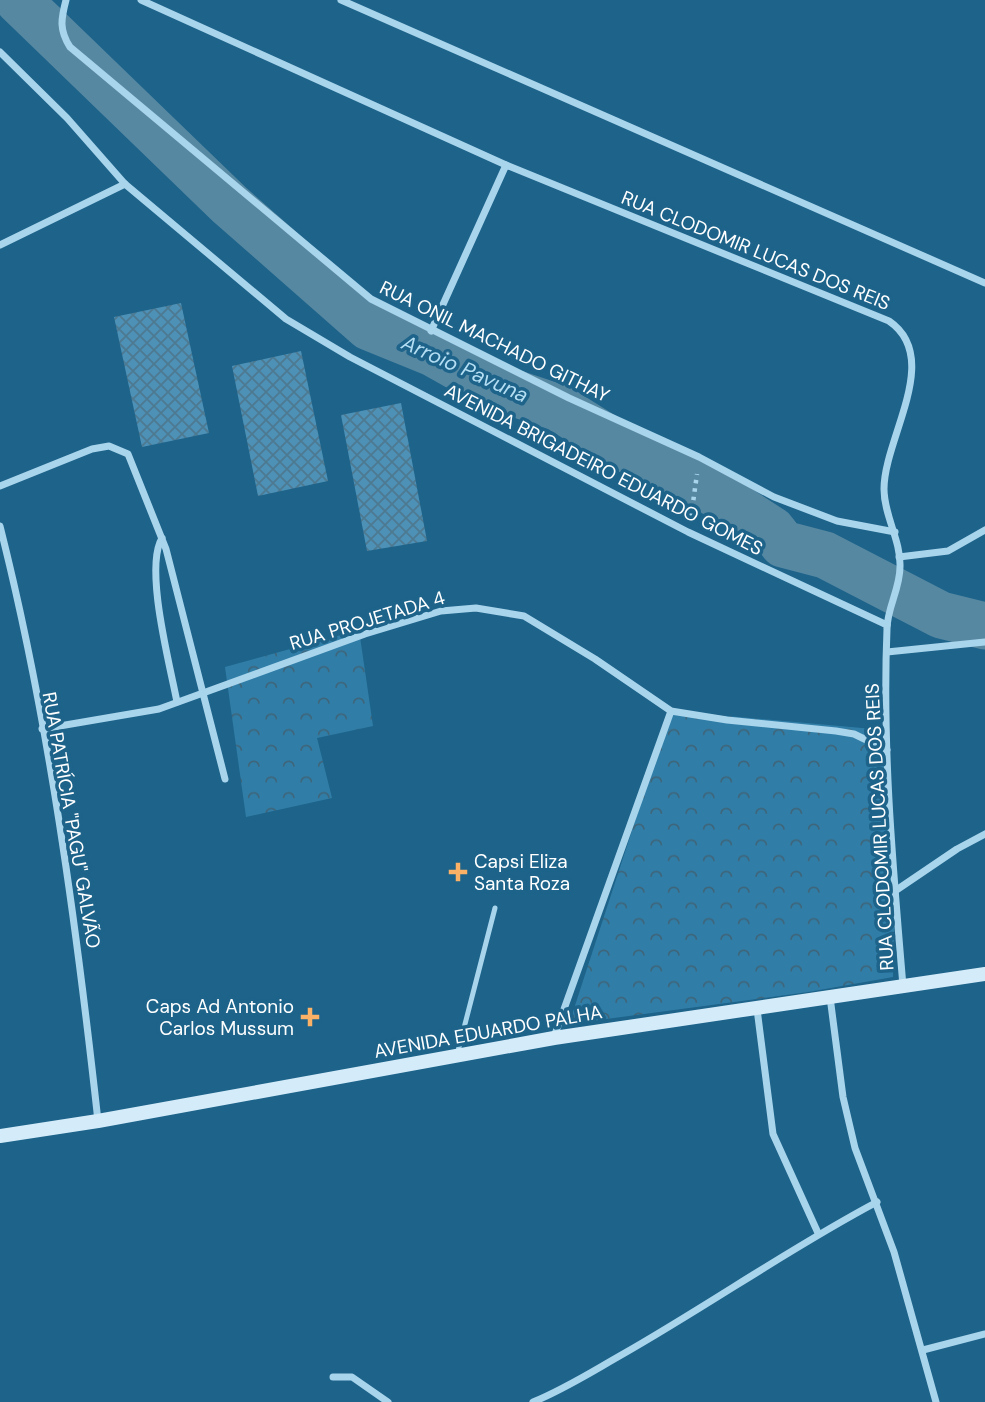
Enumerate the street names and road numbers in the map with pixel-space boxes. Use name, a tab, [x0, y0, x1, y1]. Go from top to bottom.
street label: RUA CLODOMIR LUCAS DOS REIS	[618, 185, 894, 316]
street label: RUA ONIL MACHADO GITHAY	[376, 275, 614, 408]
street label: AVENIDA BRIGADEIRO EDUARDO GOMES	[440, 378, 767, 561]
street label: RUA PROJETADA 4	[286, 585, 448, 656]
street label: RUA CLODOMIR LUCAS DOS REIS	[859, 683, 900, 971]
street label: RUA PATRÍCIA "PAGU" GALVÃO	[37, 690, 106, 950]
street label: AVENIDA EDUARDO PALHA	[372, 999, 605, 1064]

